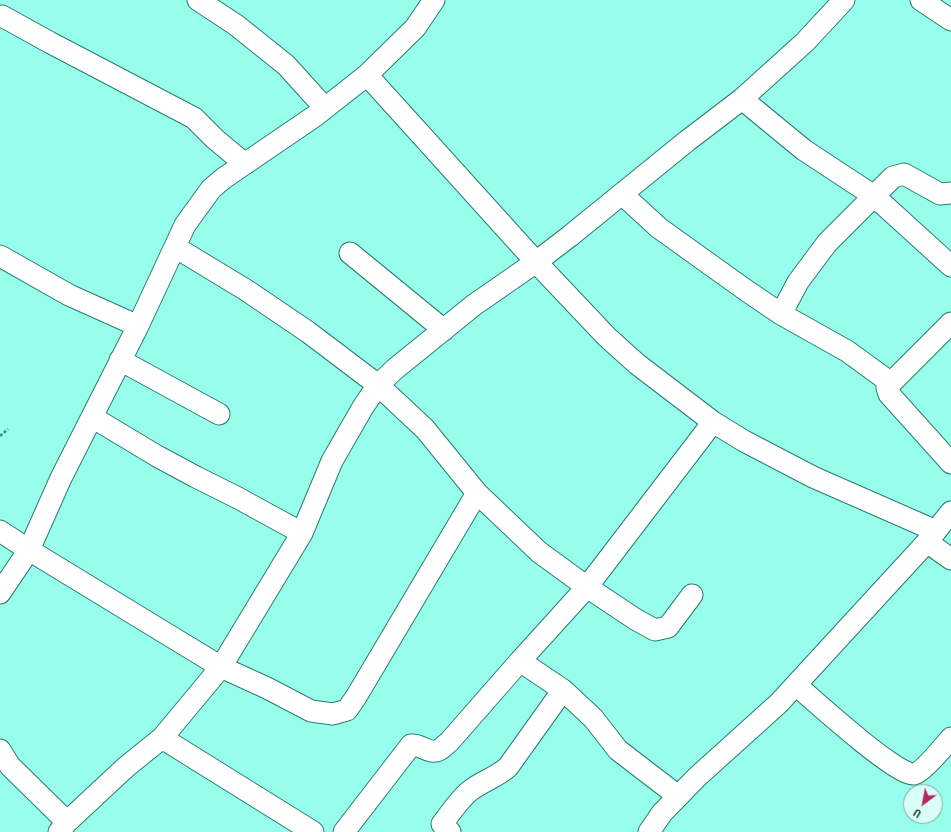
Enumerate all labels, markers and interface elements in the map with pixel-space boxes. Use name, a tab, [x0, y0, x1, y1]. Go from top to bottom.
north arrow	[903, 784, 943, 824]
text: U	[911, 806, 924, 821]

